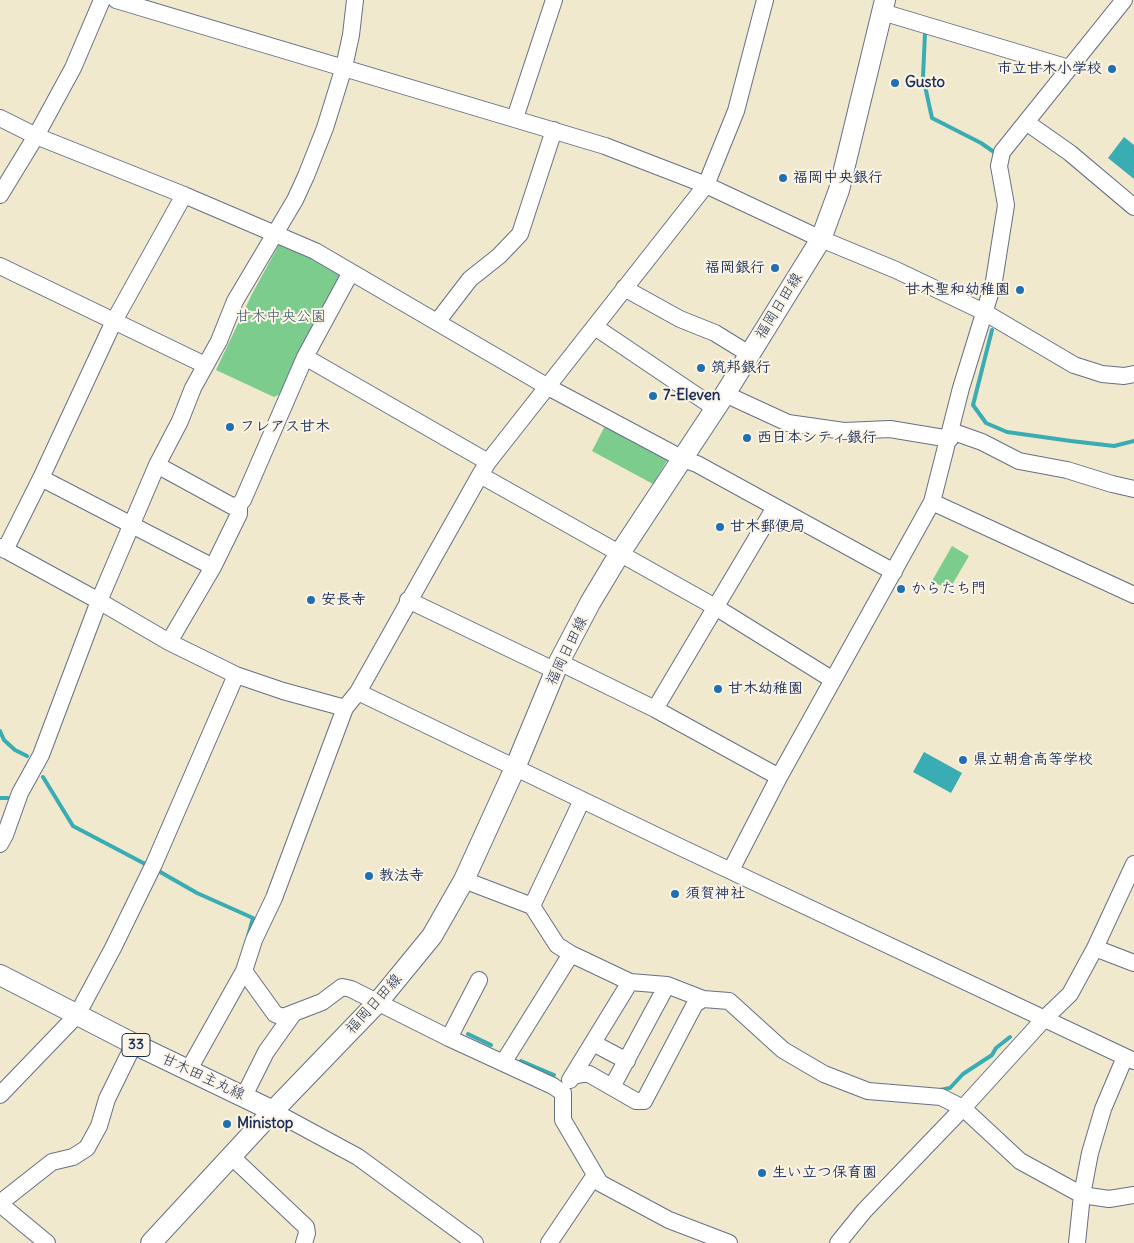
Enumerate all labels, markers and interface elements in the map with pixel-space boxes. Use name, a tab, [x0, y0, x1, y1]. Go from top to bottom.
place label: 市立甘木小学校	[997, 60, 1102, 78]
marker: 市立甘木小学校	[1106, 63, 1118, 75]
place label: Gusto	[905, 74, 945, 92]
marker: Gusto	[889, 77, 901, 89]
place label: 福岡中央銀行	[793, 169, 883, 187]
marker: 福岡中央銀行	[777, 172, 789, 184]
place label: 福岡銀行	[705, 259, 765, 277]
marker: 福岡銀行	[769, 262, 781, 274]
street label: 福岡日田線	[751, 269, 807, 343]
place label: 甘木聖和幼稚園	[905, 281, 1010, 299]
marker: 甘木聖和幼稚園	[1014, 284, 1026, 296]
park label: 甘木中央公園	[236, 308, 326, 326]
place label: 筑邦銀行	[711, 359, 771, 377]
marker: 筑邦銀行	[695, 362, 707, 374]
place label: 7-Eleven	[663, 387, 721, 405]
marker: 7-Eleven	[647, 390, 659, 402]
place label: フレアス甘木	[240, 418, 330, 436]
marker: フレアス甘木	[224, 421, 236, 433]
place label: 西日本シティ銀行	[757, 429, 877, 447]
marker: 西日本シティ銀行	[741, 432, 753, 444]
place label: 甘木郵便局	[730, 518, 805, 536]
marker: 甘木郵便局	[714, 521, 726, 533]
place label: からたち門	[911, 580, 986, 598]
marker: からたち門	[895, 583, 907, 595]
place label: 安長寺	[321, 591, 366, 609]
marker: 安長寺	[305, 594, 317, 606]
street label: 福岡日田線	[542, 613, 592, 689]
place label: 甘木幼稚園	[728, 680, 803, 698]
marker: 甘木幼稚園	[712, 683, 724, 695]
place label: 県立朝倉高等学校	[973, 751, 1093, 769]
marker: 県立朝倉高等学校	[957, 754, 969, 766]
place label: 教法寺	[379, 867, 424, 885]
marker: 教法寺	[363, 870, 375, 882]
place label: 須賀神社	[685, 885, 745, 903]
marker: 須賀神社	[669, 888, 681, 900]
street label: 福岡日田線	[342, 970, 406, 1038]
road number: 33	[122, 1034, 150, 1056]
street label: 甘木田主丸線	[158, 1050, 248, 1104]
place label: Ministop	[237, 1115, 293, 1133]
marker: Ministop	[221, 1118, 233, 1130]
place label: 生い立つ保育園	[772, 1164, 877, 1182]
marker: 生い立つ保育園	[756, 1167, 768, 1179]

